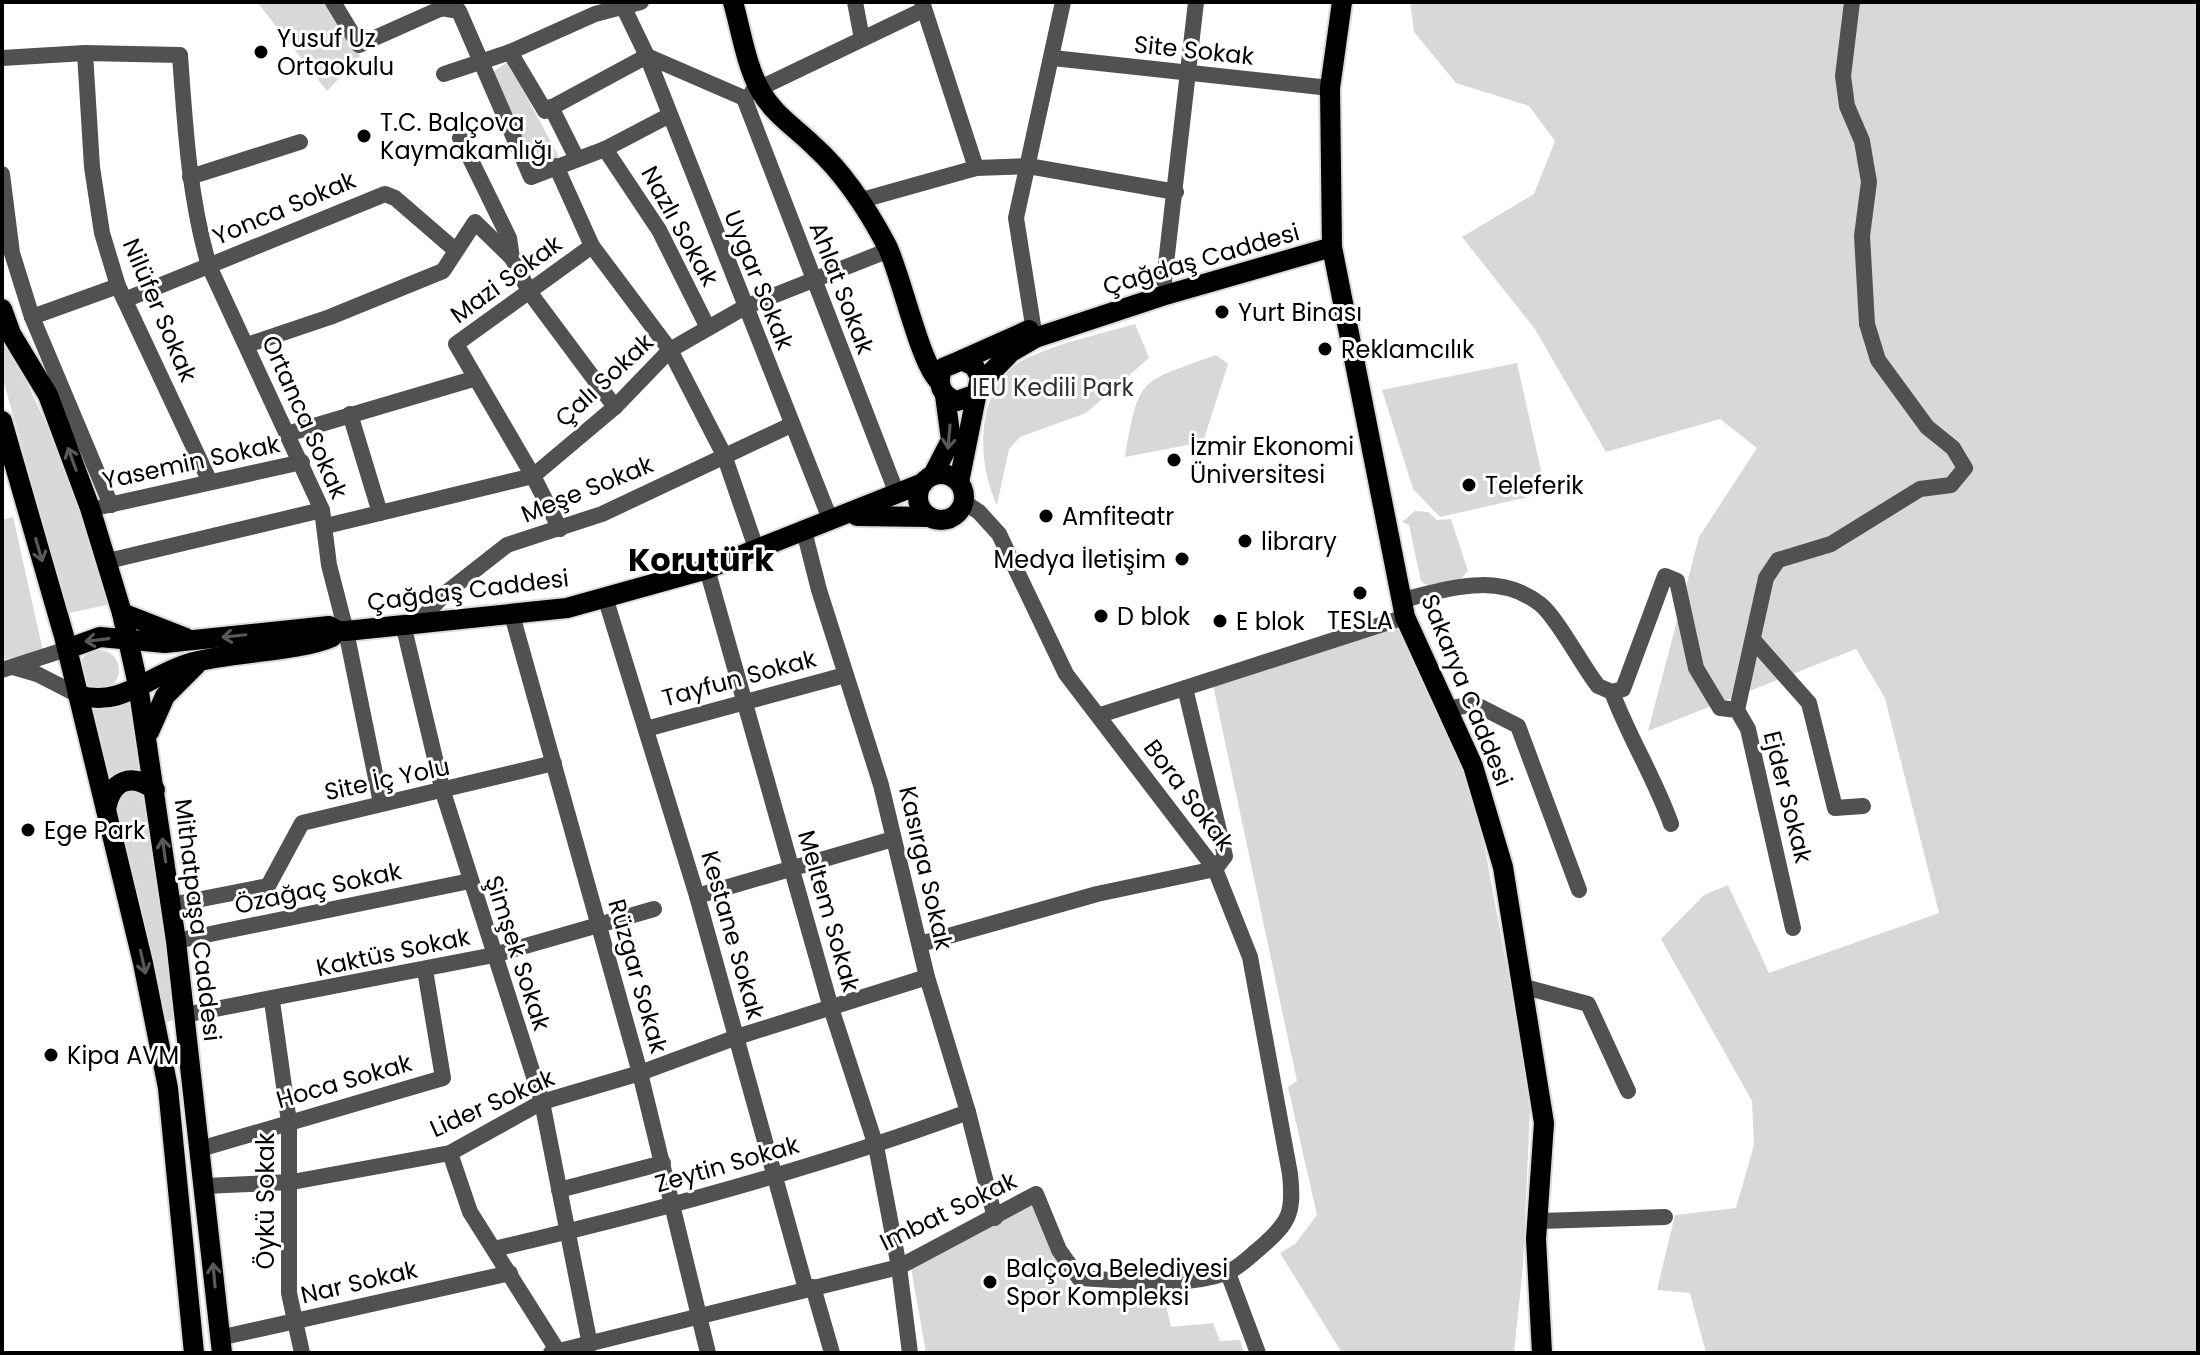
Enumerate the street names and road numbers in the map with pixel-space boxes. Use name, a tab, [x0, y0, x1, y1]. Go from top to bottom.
street label: Site Sokak	[1132, 27, 1256, 73]
street label: Nazlı Sokak	[633, 160, 727, 293]
street label: Yonca Sokak	[207, 163, 361, 253]
street label: Uygar Sokak	[716, 205, 802, 355]
street label: Çağdaş Caddesi	[1099, 215, 1303, 303]
street label: Ahlat Sokak	[802, 217, 883, 359]
street label: Mazi Sokak	[444, 227, 569, 331]
street label: Nilüfer Sokak	[115, 233, 205, 387]
street label: Çalı Sokak	[548, 325, 661, 434]
street label: Ortanca Sokak	[254, 330, 356, 505]
street label: Yasemin Sokak	[99, 427, 283, 497]
street label: Meşe Sokak	[516, 447, 659, 530]
street label: Çağdaş Caddesi	[365, 561, 571, 619]
street label: Sakarya Caddesi	[1413, 589, 1521, 791]
street label: Tayfun Sokak	[658, 641, 820, 714]
street label: Ejder Sokak	[1756, 727, 1821, 867]
street label: Bora Sokak	[1136, 732, 1242, 858]
street label: Site İç Yolu	[321, 750, 453, 808]
street label: Kasırga Sokak	[891, 783, 961, 954]
street label: Mithatpaşa Caddesi	[167, 797, 229, 1043]
street label: Meltem Sokak	[790, 826, 868, 996]
street label: Kestane Sokak	[693, 847, 773, 1024]
street label: Özağaç Sokak	[232, 854, 405, 922]
street label: Şimşek Sokak	[477, 871, 559, 1035]
street label: Rüzgar Sokak	[600, 895, 676, 1058]
street label: Kaktüs Sokak	[313, 919, 474, 984]
street label: Hoca Sokak	[272, 1046, 416, 1116]
street label: Lider Sokak	[424, 1061, 560, 1145]
street label: Zeytin Sokak	[651, 1128, 803, 1200]
street label: Öykü Sokak	[249, 1132, 282, 1269]
street label: Imbat Sokak	[874, 1163, 1023, 1258]
street label: Nar Sokak	[297, 1252, 421, 1311]

